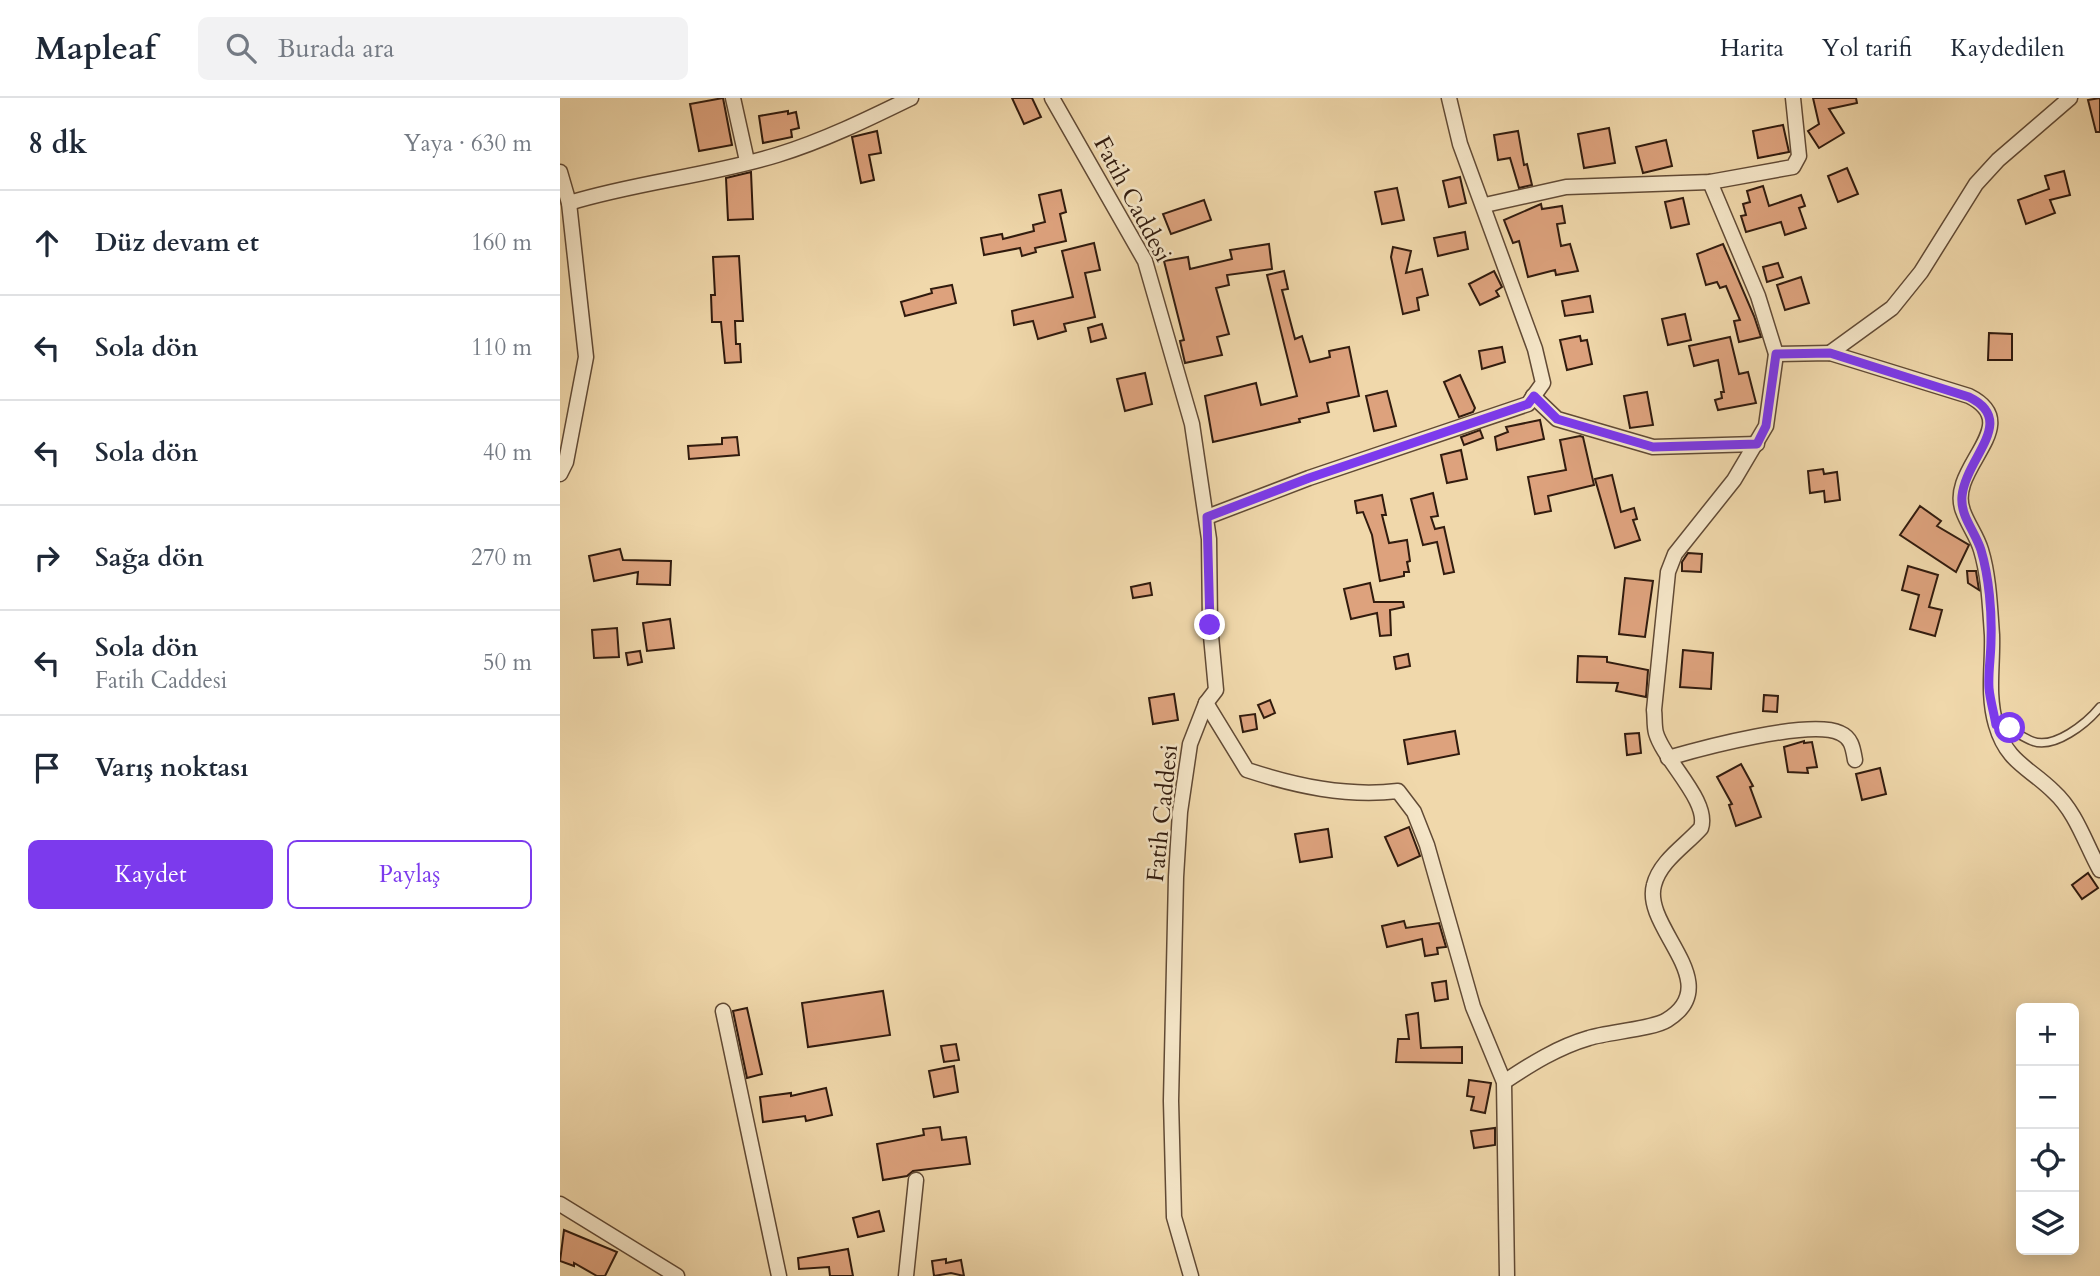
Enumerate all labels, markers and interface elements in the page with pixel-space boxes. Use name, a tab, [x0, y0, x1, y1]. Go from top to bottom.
search box	[198, 17, 688, 80]
text: Mapleaf	[35, 26, 156, 71]
icon: search	[222, 29, 260, 67]
text: Burada ara	[278, 31, 395, 66]
text: Harita	[1720, 32, 1784, 65]
text: Yol tarifi	[1822, 32, 1912, 65]
text: Kaydedilen	[1950, 32, 2065, 65]
text: 8 dk	[28, 123, 87, 164]
text: Yaya · 630 m	[404, 128, 532, 159]
street label: Fatih Caddesi	[1086, 131, 1180, 268]
icon: ahead	[28, 224, 66, 262]
text: Düz devam et	[95, 225, 259, 260]
text: 160 m	[471, 227, 532, 258]
icon: left	[28, 329, 66, 367]
text: Sola dön	[95, 330, 198, 365]
text: 110 m	[471, 332, 532, 363]
icon: left	[28, 434, 66, 472]
text: Sola dön	[95, 435, 198, 470]
text: 40 m	[483, 437, 532, 468]
icon: right	[28, 539, 66, 577]
text: Sağa dön	[95, 540, 204, 575]
text: 270 m	[471, 542, 532, 573]
route end	[1194, 609, 1225, 640]
text: Sola dön	[95, 630, 198, 665]
icon: left	[28, 644, 66, 682]
text: 50 m	[483, 647, 532, 678]
text: Fatih Caddesi	[95, 665, 227, 696]
route start	[1994, 712, 2025, 743]
street label: Fatih Caddesi	[1139, 742, 1186, 883]
icon: arrive	[28, 749, 66, 787]
text: Varış noktası	[95, 750, 248, 785]
button: Kaydet	[28, 840, 273, 909]
button: Paylaş	[287, 840, 532, 909]
map controls	[2016, 1003, 2079, 1255]
button: +	[2016, 1003, 2079, 1066]
button: −	[2016, 1066, 2079, 1129]
button: locate	[2016, 1129, 2079, 1192]
button: layers	[2016, 1192, 2079, 1255]

